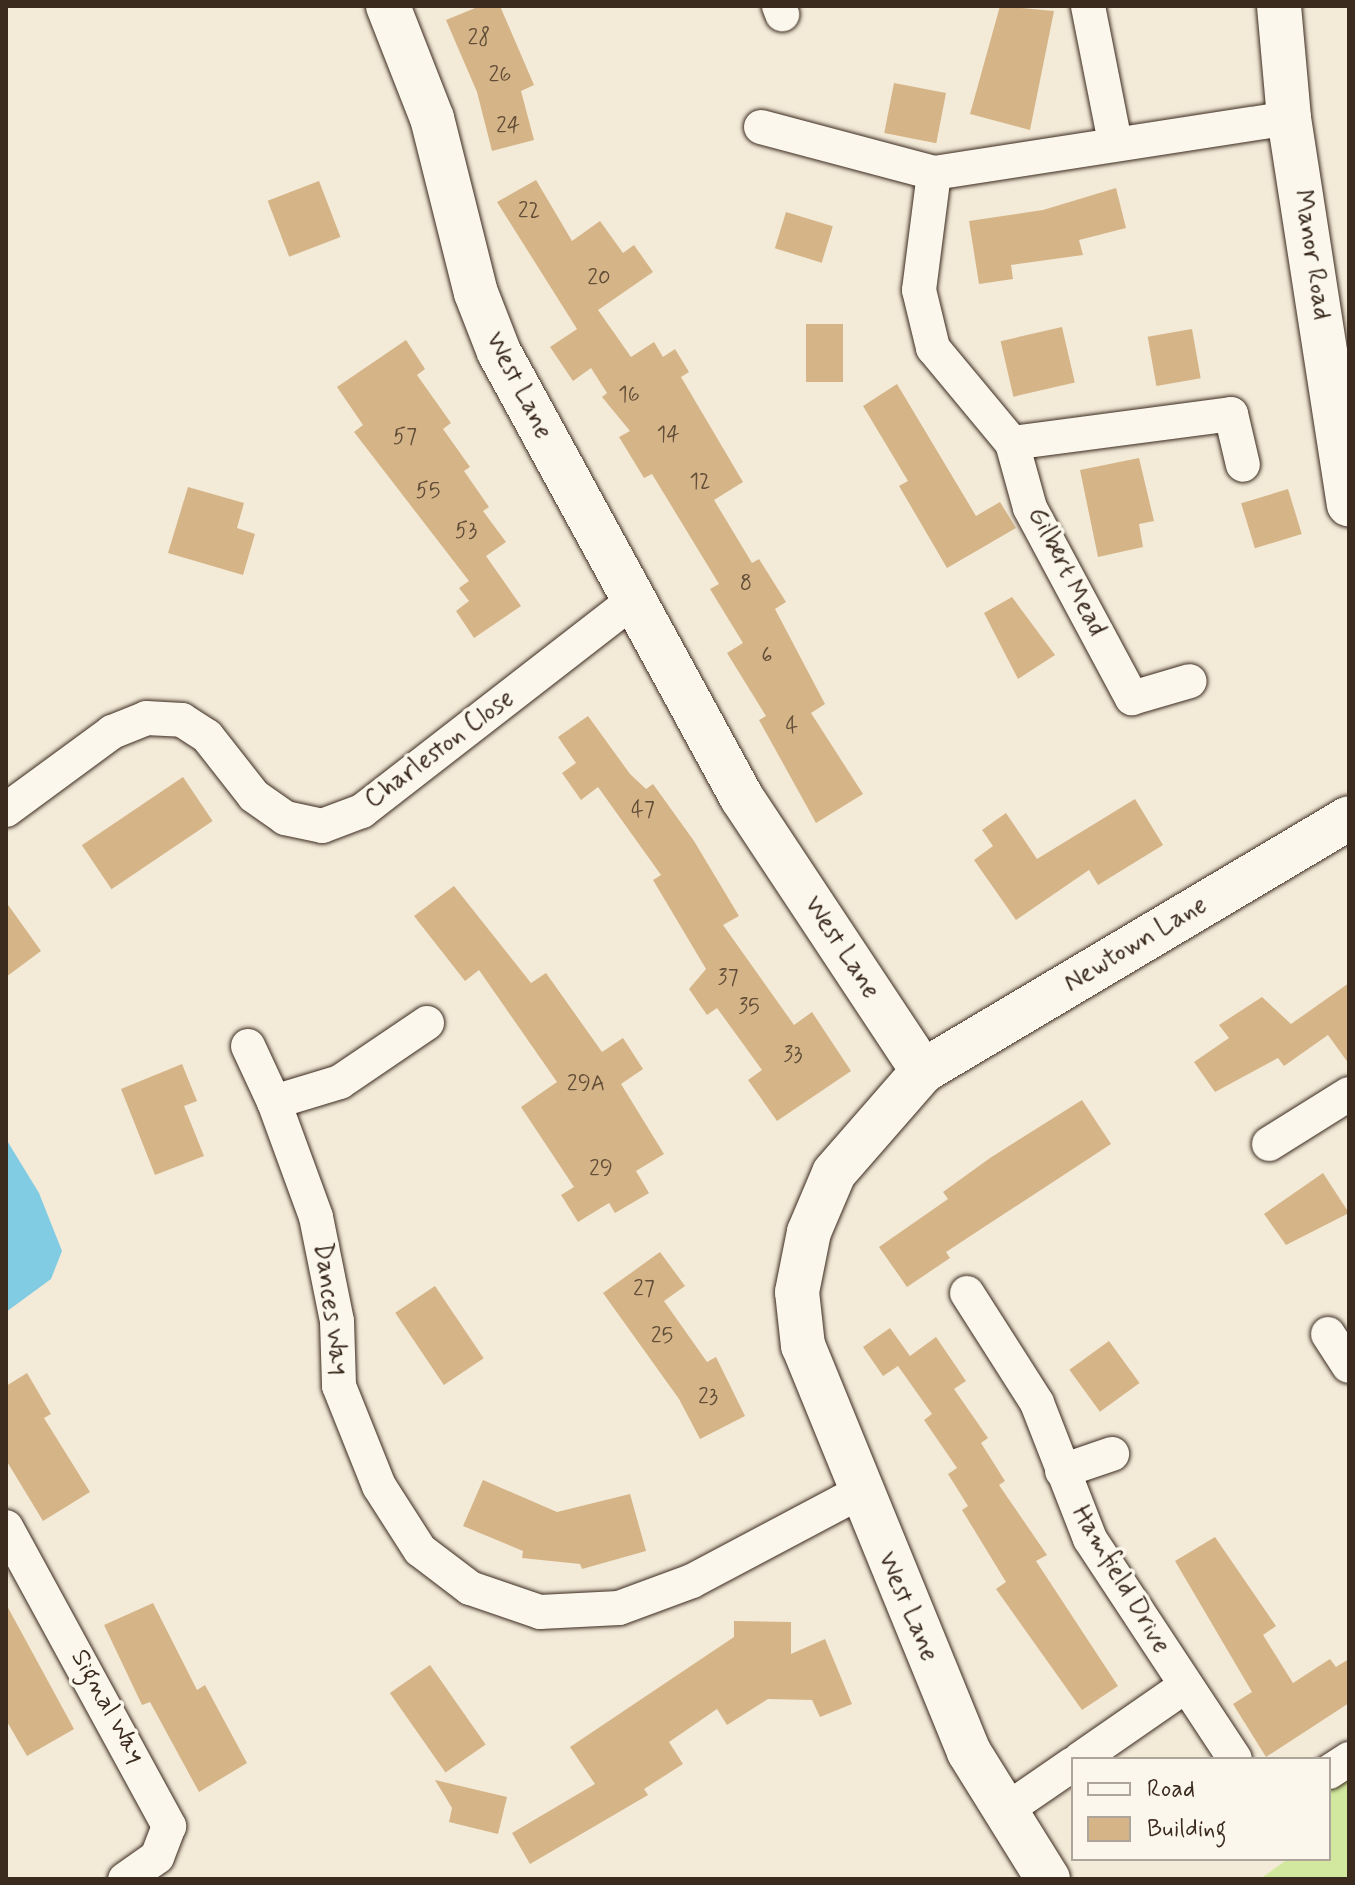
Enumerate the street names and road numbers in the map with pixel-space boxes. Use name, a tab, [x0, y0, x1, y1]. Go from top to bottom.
street label: Manor Road	[1285, 187, 1337, 323]
street label: West Lane	[478, 327, 558, 445]
street label: Gilbert Mead	[1020, 501, 1112, 643]
street label: Charleston Close	[358, 683, 522, 817]
street label: Newtown Lane	[1058, 890, 1214, 1000]
street label: West Lane	[796, 891, 886, 1005]
street label: Dances Way	[305, 1239, 355, 1379]
street label: Hamfield Drive	[1064, 1501, 1176, 1659]
street label: West Lane	[870, 1547, 944, 1667]
street label: Signal Way	[62, 1643, 152, 1771]

